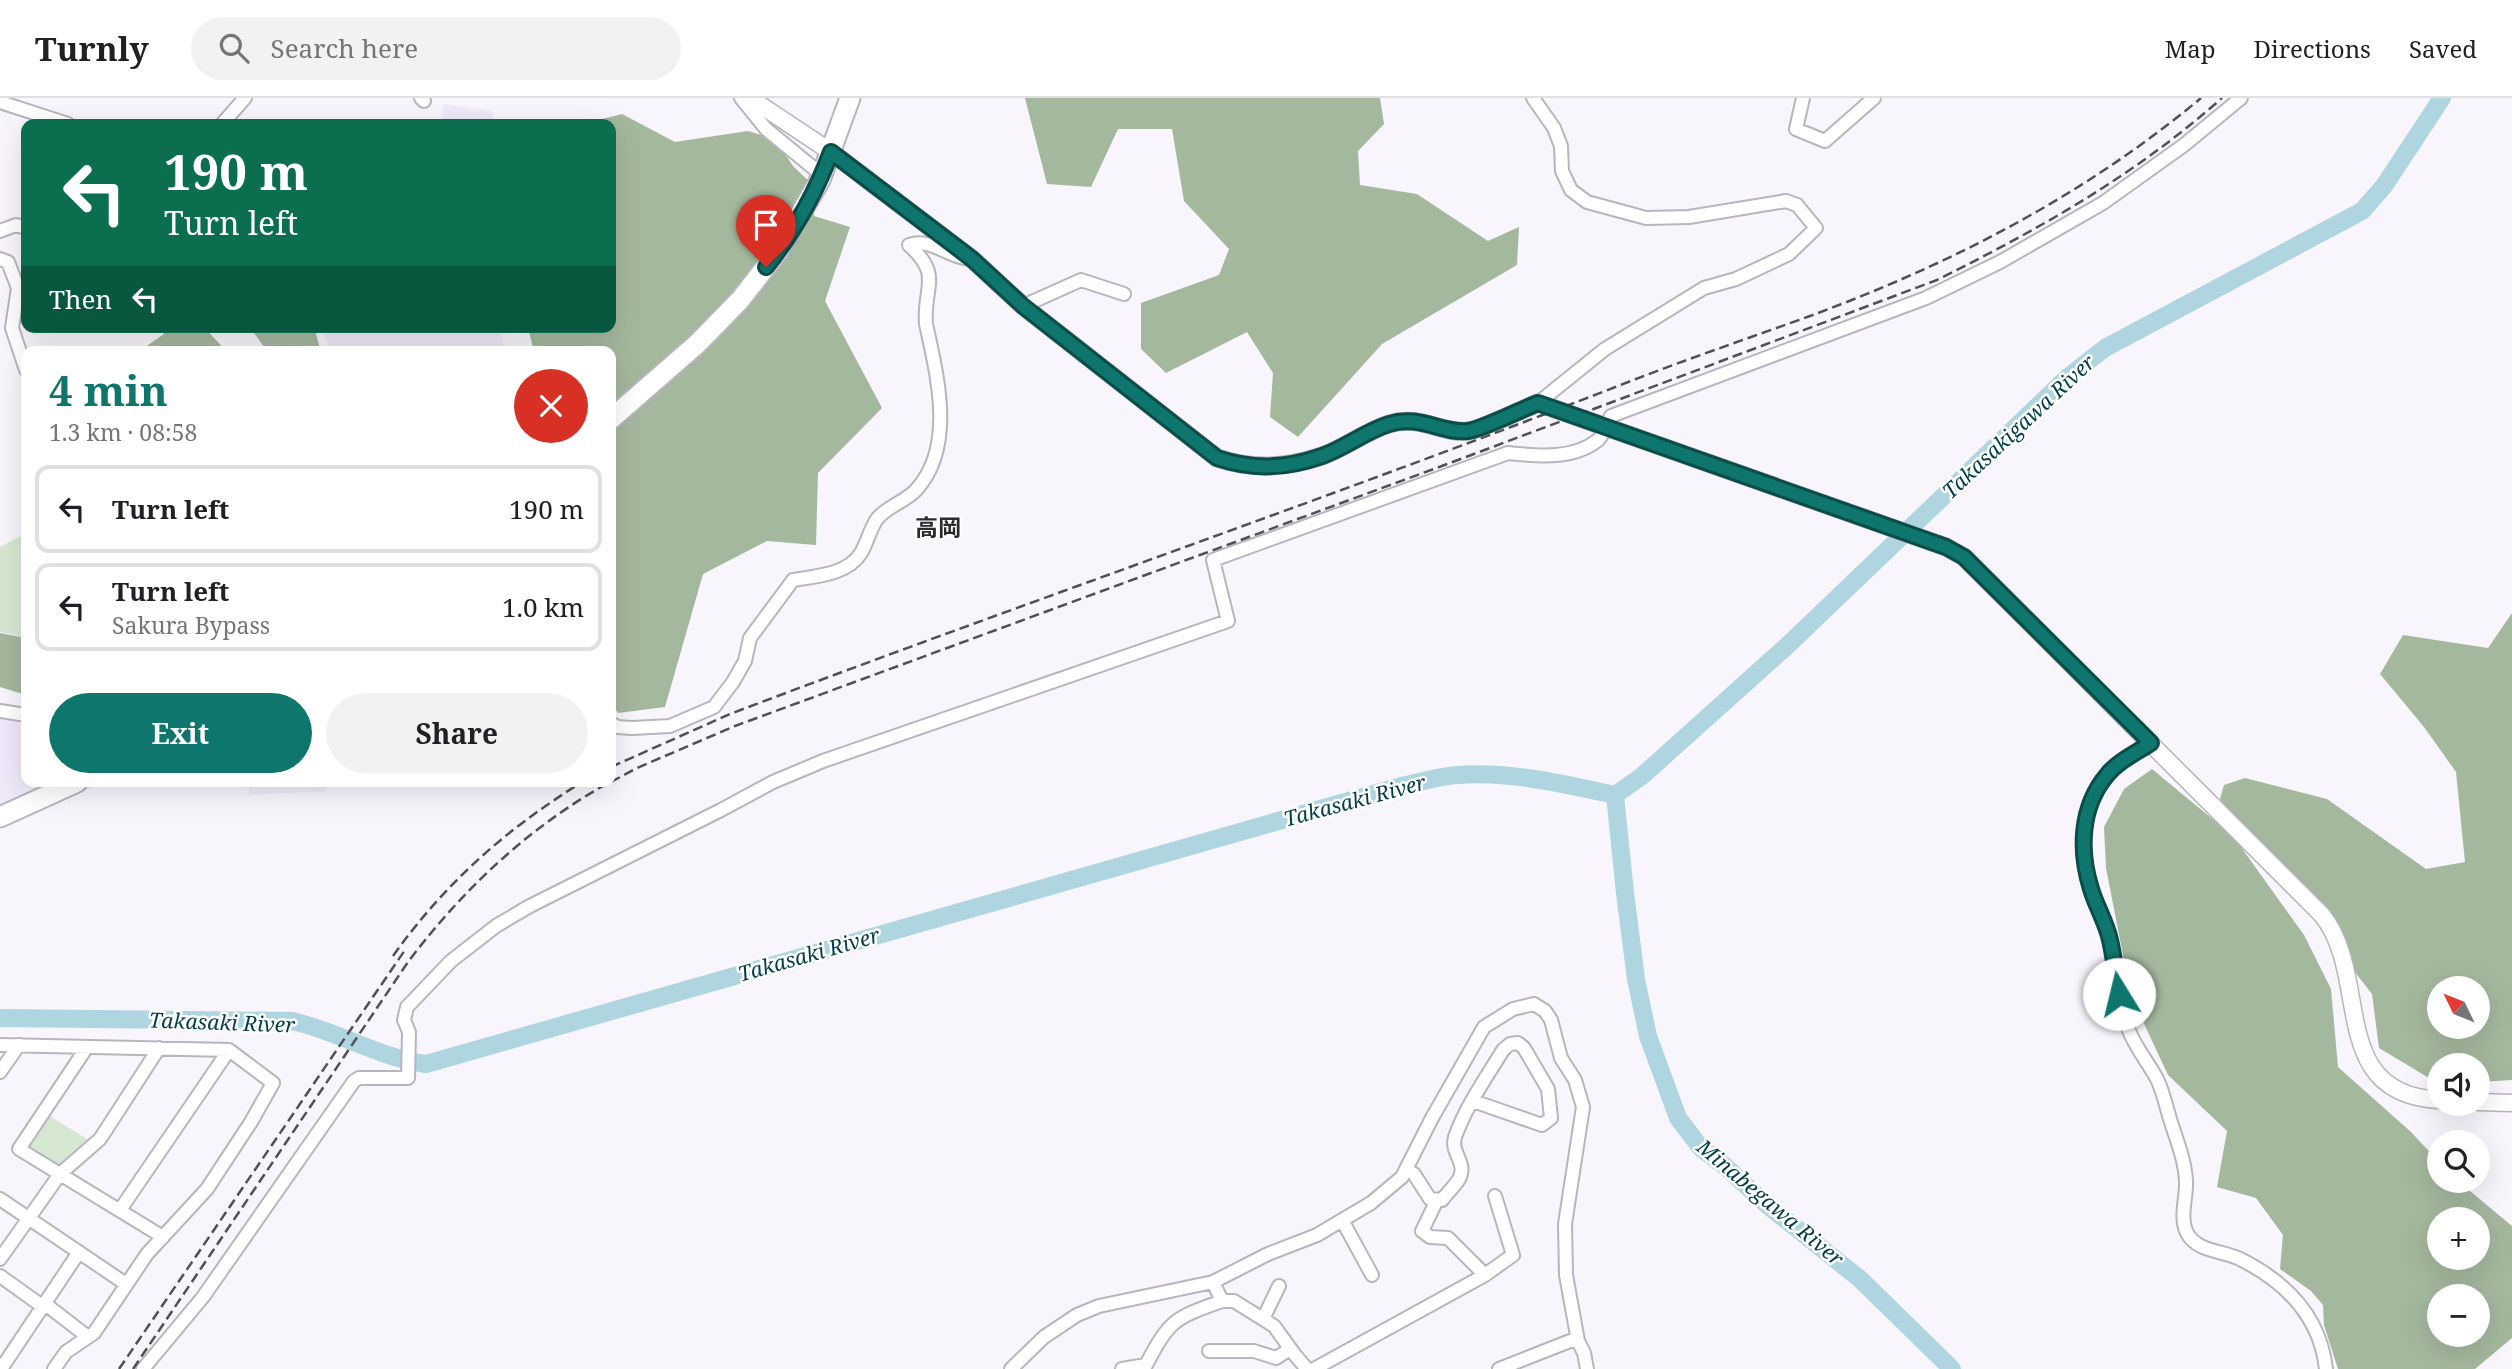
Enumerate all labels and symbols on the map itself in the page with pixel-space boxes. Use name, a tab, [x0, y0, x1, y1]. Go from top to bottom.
pin	[736, 195, 796, 267]
water label: Takasakigawa River	[1936, 348, 2101, 504]
district label: 高岡	[915, 511, 961, 543]
water label: Takasaki River	[1281, 768, 1429, 832]
water label: Takasaki River	[735, 920, 883, 988]
position arrow	[2082, 957, 2156, 1031]
north arrow	[2427, 976, 2490, 1040]
water label: Takasaki River	[149, 1005, 296, 1039]
water label: Minabegawa River	[1691, 1132, 1850, 1272]

